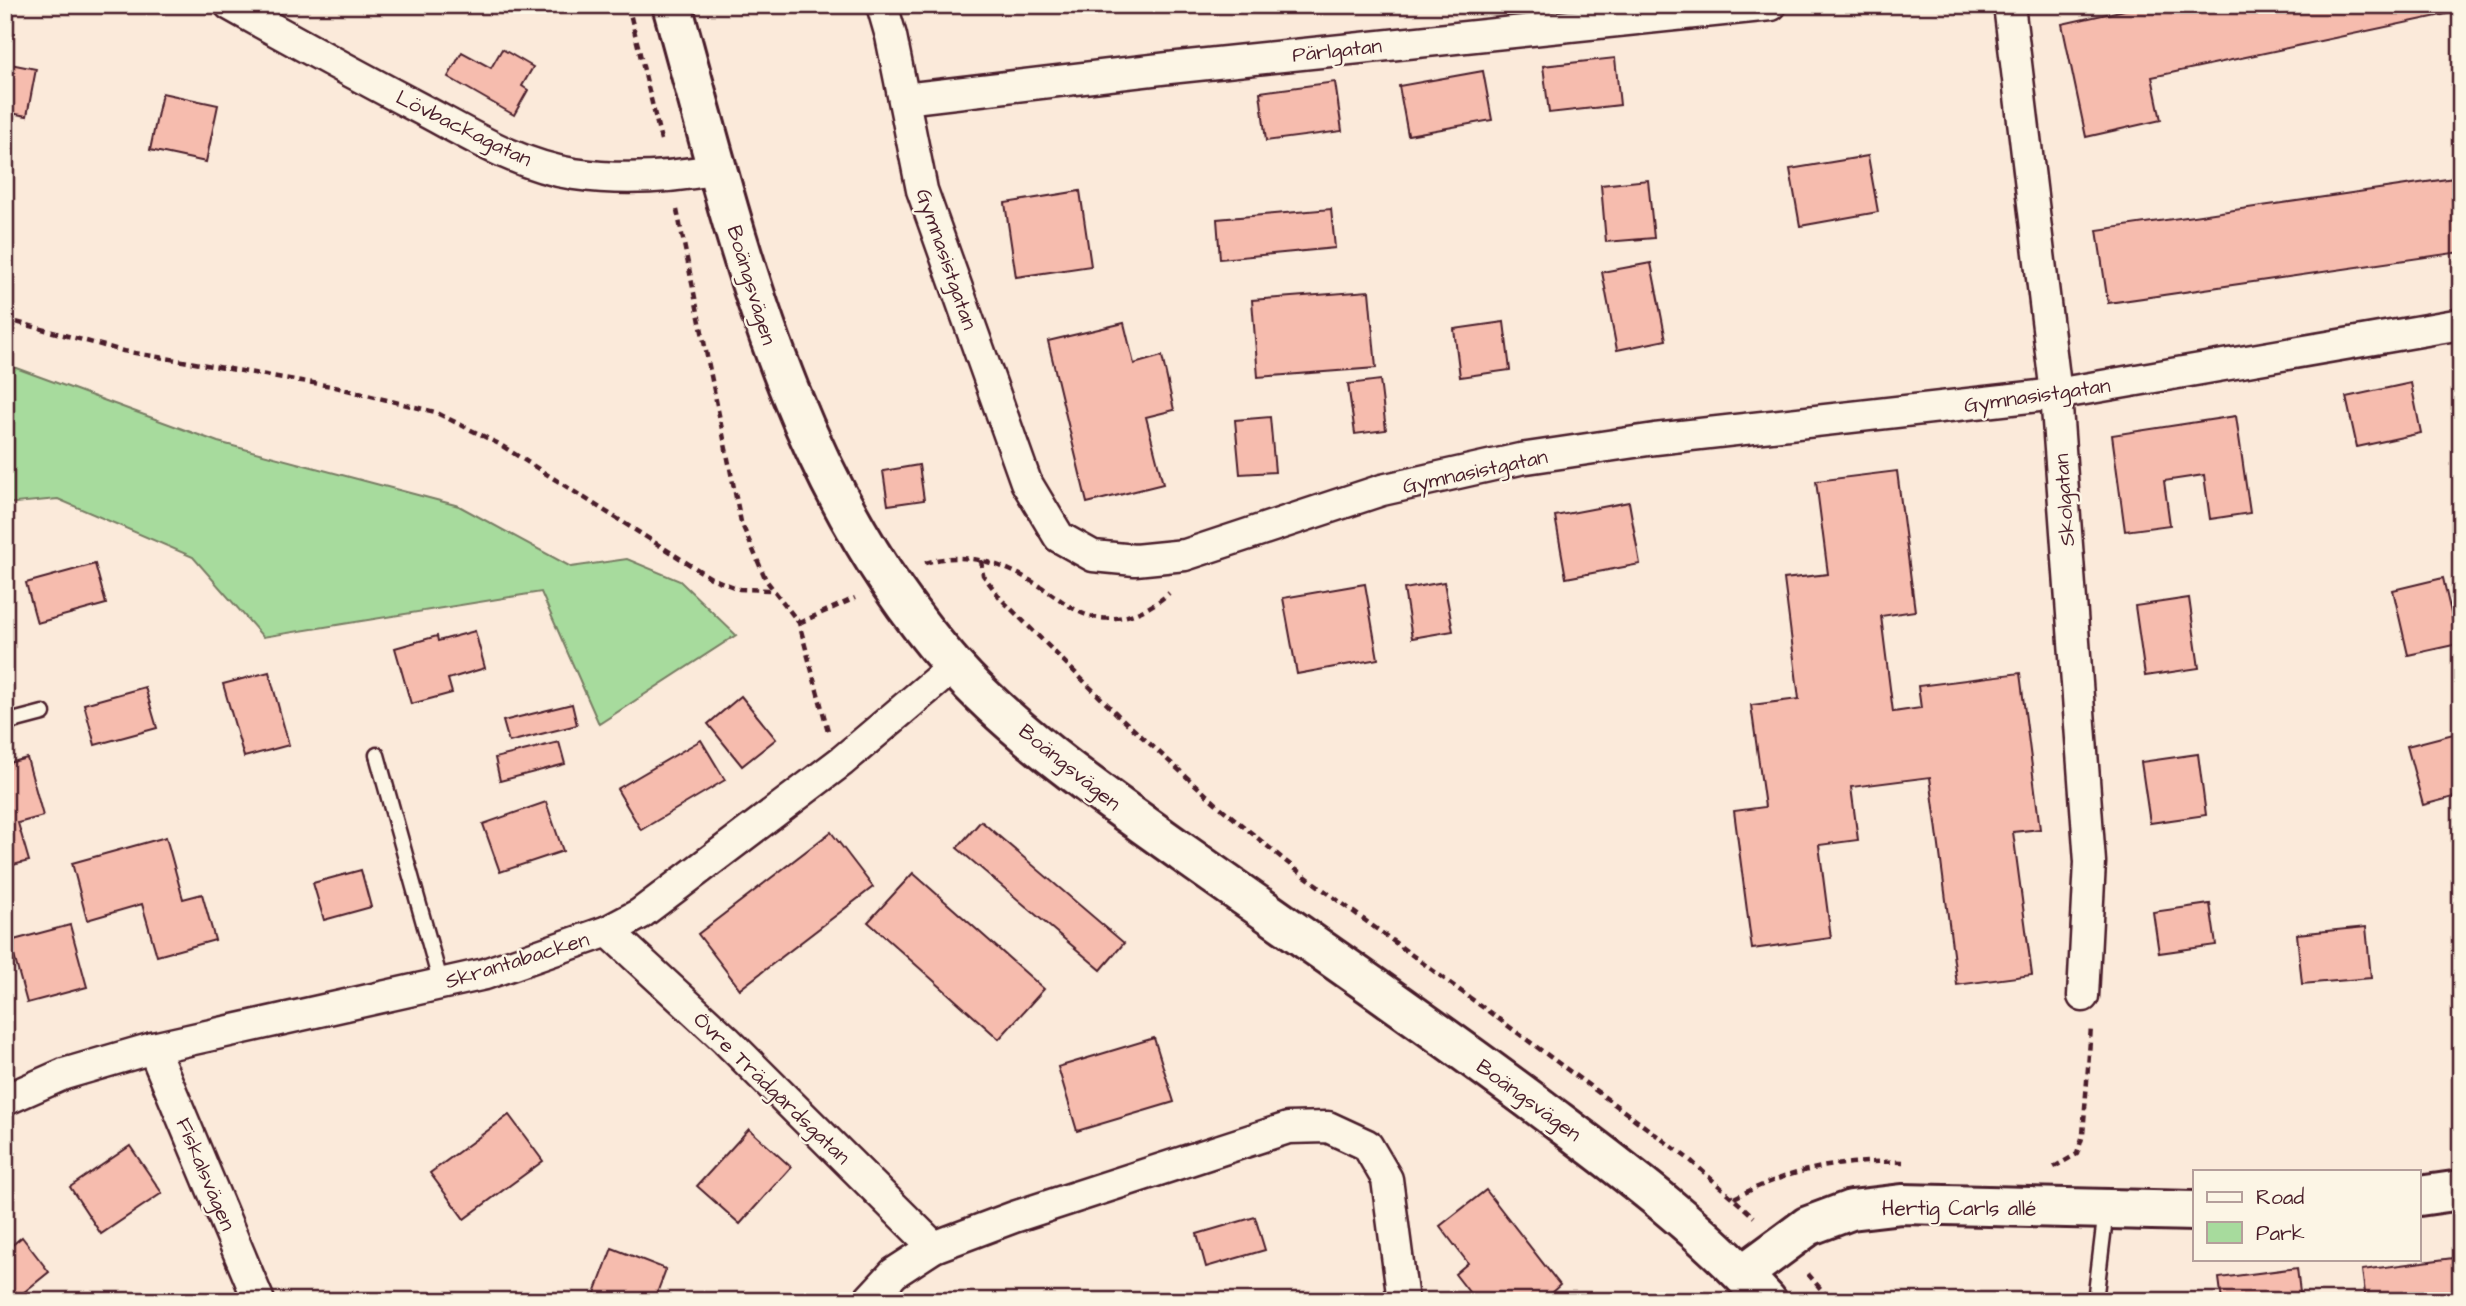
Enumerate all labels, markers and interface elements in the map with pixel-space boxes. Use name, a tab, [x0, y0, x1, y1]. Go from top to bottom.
street label: Pärlgatan	[1291, 31, 1384, 72]
street label: Lövbackagatan	[390, 83, 537, 176]
street label: Gymnasistgatan	[907, 185, 984, 334]
street label: Boängsvägen	[718, 222, 783, 349]
street label: Gymnasistgatan	[1962, 371, 2112, 422]
street label: Gymnasistgatan	[1400, 442, 1551, 503]
street label: Skolgatan	[2047, 453, 2084, 547]
street label: Boängsvägen	[1011, 717, 1127, 819]
street label: Skrantabacken	[442, 925, 593, 996]
street label: Övre Trädgårdsgatan	[685, 1006, 857, 1172]
street label: Boängsvägen	[1469, 1052, 1587, 1150]
street label: Fiskalsvägen	[167, 1113, 242, 1236]
legend	[2193, 1170, 2420, 1260]
text: Road	[2256, 1183, 2304, 1212]
street label: Hertig Carls allé	[1882, 1194, 2036, 1225]
text: Park	[2256, 1219, 2305, 1248]

